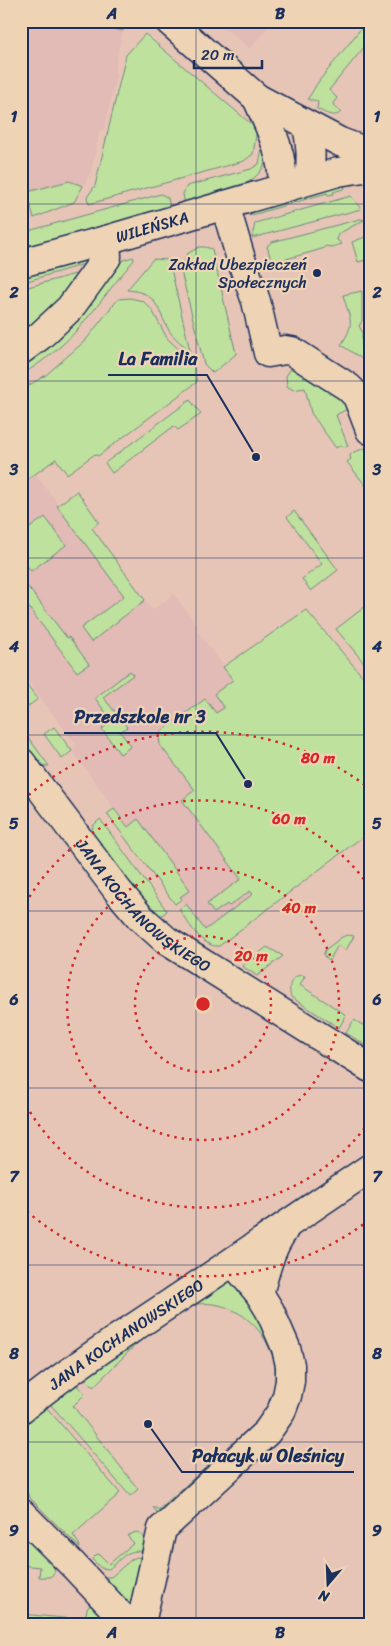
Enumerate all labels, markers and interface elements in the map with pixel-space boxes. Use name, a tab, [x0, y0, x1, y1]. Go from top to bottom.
text: A	[106, 0, 117, 28]
text: B	[275, 0, 286, 28]
scale bar	[194, 38, 261, 70]
text: 20 m	[201, 42, 235, 68]
text: 1	[11, 102, 18, 131]
text: 1	[374, 102, 381, 131]
street label: WILEŃSKA	[112, 203, 192, 251]
place label: Zakład Ubezpieczeń Społecznych	[168, 250, 307, 297]
marker: Zakład Ubezpieczeń Społecznych	[311, 267, 323, 279]
text: 2	[8, 278, 19, 307]
text: 2	[371, 278, 382, 307]
callout: La Familia	[108, 342, 207, 375]
text: La Familia	[119, 343, 198, 375]
text: 3	[9, 455, 19, 484]
text: 3	[372, 455, 382, 484]
text: 4	[8, 632, 19, 661]
text: 4	[371, 632, 382, 661]
callout: Przedszkole nr 3	[64, 700, 216, 733]
text: Przedszkole nr 3	[74, 701, 206, 733]
text: 80 m	[300, 745, 335, 771]
text: 60 m	[271, 806, 306, 832]
text: 5	[9, 809, 19, 838]
text: 5	[372, 809, 382, 838]
street label: JANA KOCHANOWSKIEGO	[67, 831, 217, 980]
text: 40 m	[281, 895, 317, 921]
text: 20 m	[233, 943, 268, 969]
text: 6	[8, 985, 19, 1014]
text: 6	[371, 985, 382, 1014]
centre of rings	[194, 995, 212, 1013]
text: 7	[9, 1162, 20, 1191]
text: 7	[372, 1162, 383, 1191]
street label: JANA KOCHANOWSKIEGO	[41, 1271, 210, 1399]
text: 8	[8, 1339, 19, 1368]
text: 8	[371, 1339, 382, 1368]
callout: Pałacyk w Oleśnicy	[182, 1439, 354, 1472]
text: Pałacyk w Oleśnicy	[192, 1440, 345, 1472]
text: 9	[9, 1516, 19, 1545]
text: 9	[372, 1516, 382, 1545]
north arrow	[304, 1558, 354, 1608]
text: N	[315, 1582, 334, 1610]
text: A	[106, 1618, 117, 1646]
text: B	[275, 1618, 286, 1646]

